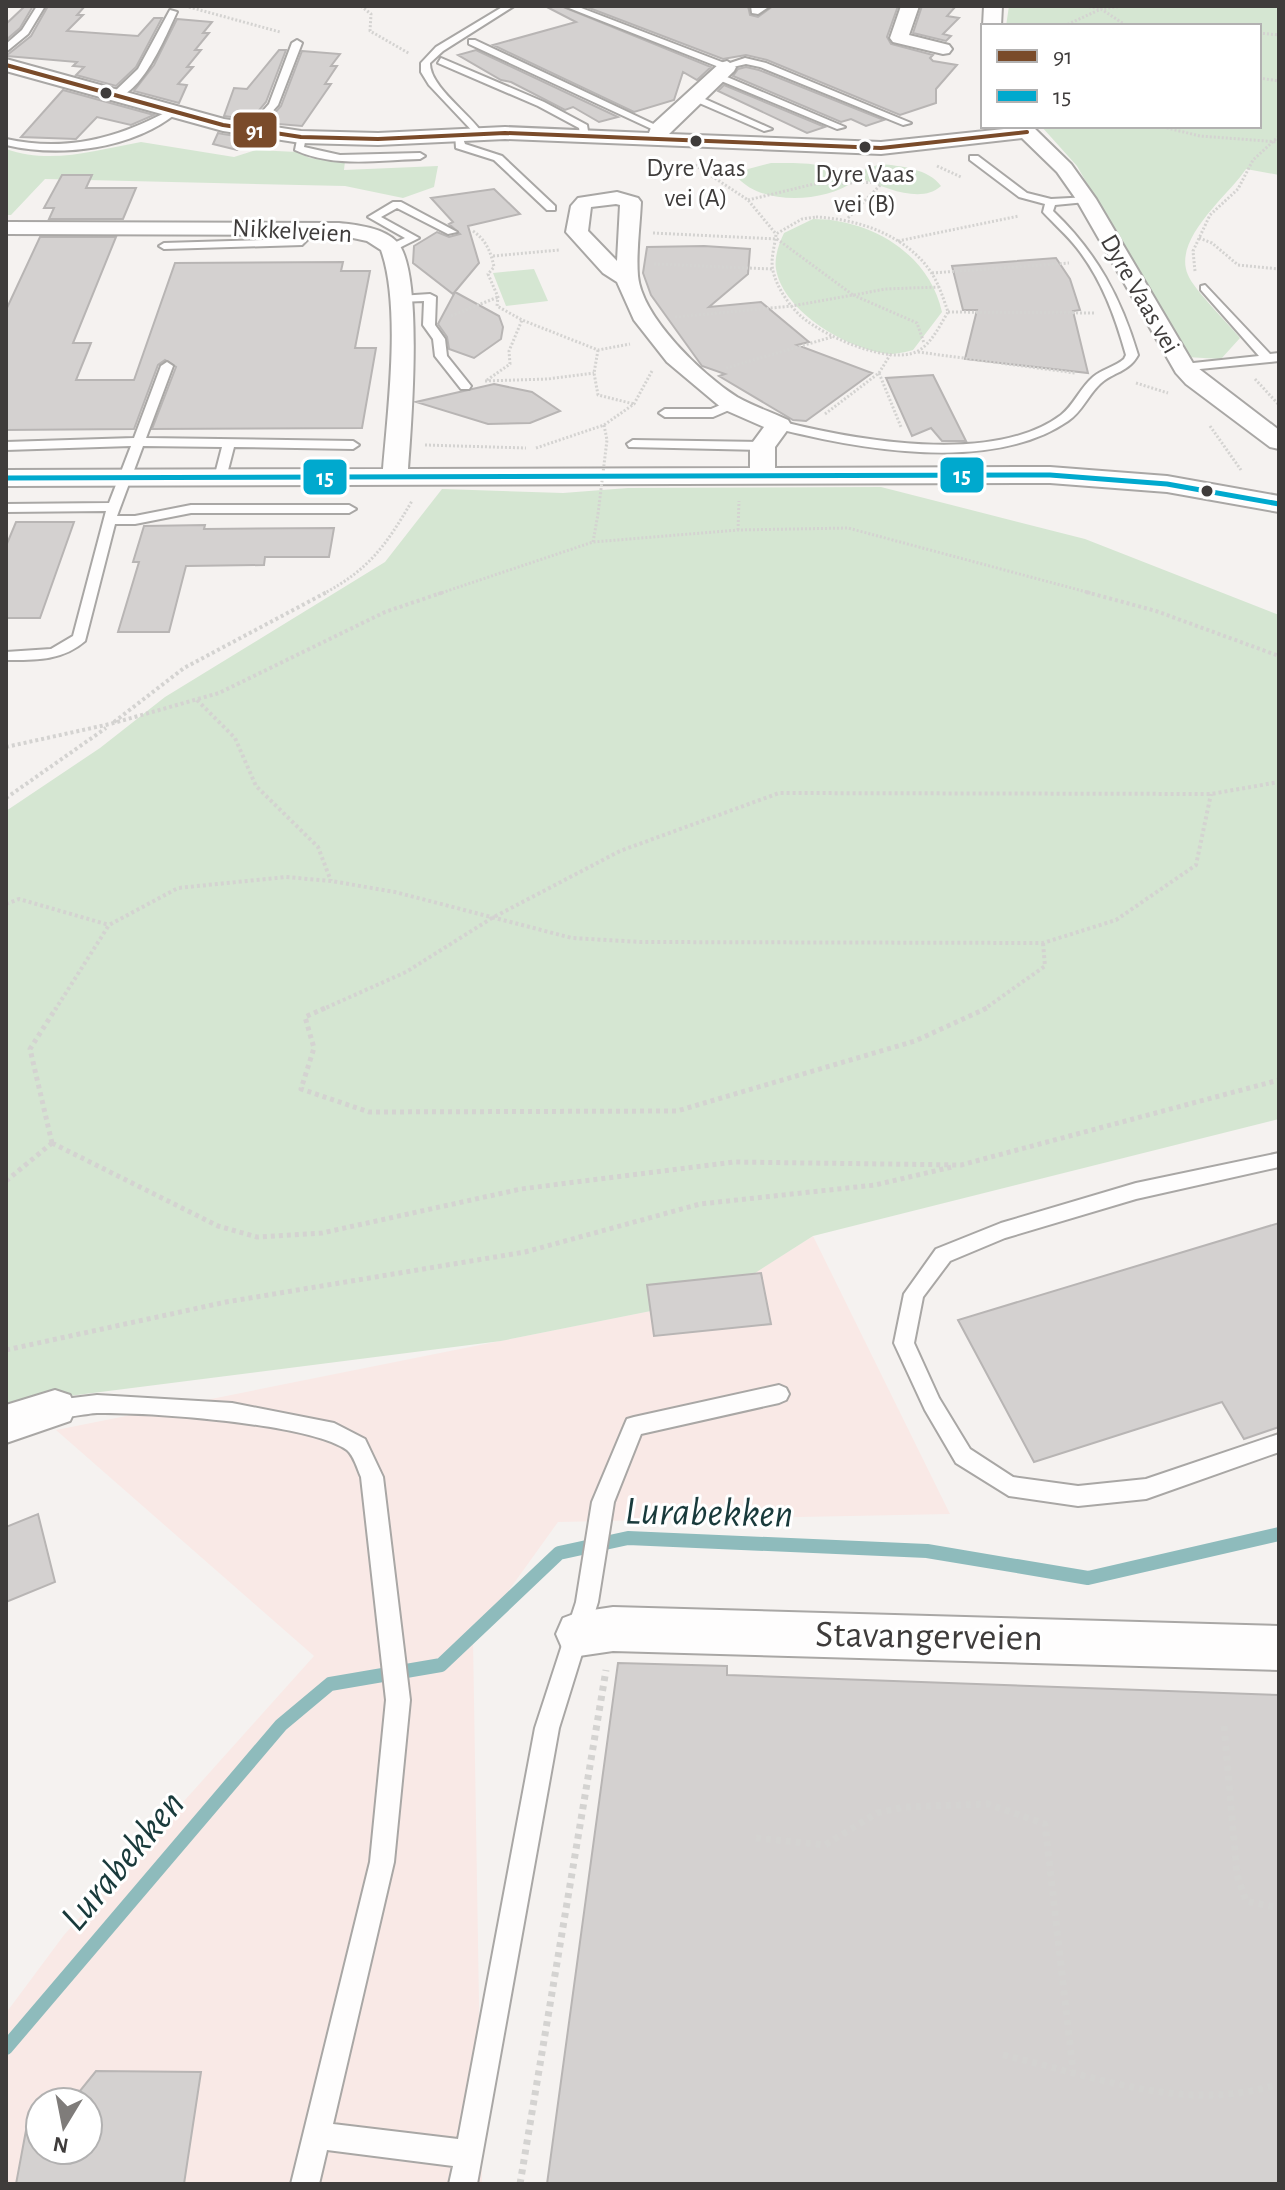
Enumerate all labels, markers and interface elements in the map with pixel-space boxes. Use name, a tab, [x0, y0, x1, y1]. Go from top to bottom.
legend	[981, 24, 1261, 128]
text: 91	[1053, 45, 1073, 69]
unlabelled marker	[98, 85, 114, 101]
text: 15	[1053, 85, 1071, 109]
line badge: 91	[232, 111, 278, 149]
text: 91	[246, 120, 264, 142]
marker: Dyre Vaas vei (A)	[688, 133, 704, 149]
marker: Dyre Vaas vei (B)	[857, 139, 873, 155]
place label: Dyre Vaas vei (A)	[646, 155, 746, 211]
place label: Dyre Vaas vei (B)	[815, 161, 915, 217]
street label: Nikkelveien	[231, 215, 353, 247]
street label: Dyre Vaas vei	[1096, 230, 1184, 358]
line badge: 15	[939, 456, 985, 494]
line badge: 15	[302, 458, 348, 496]
text: 15	[953, 465, 971, 487]
text: 15	[316, 467, 334, 489]
unlabelled marker	[1199, 483, 1215, 499]
water label: Lurabekken	[624, 1492, 794, 1534]
street label: Stavangerveien	[815, 1616, 1043, 1658]
water label: Lurabekken	[54, 1784, 192, 1938]
north arrow	[24, 2086, 104, 2166]
text: N	[51, 2133, 70, 2157]

